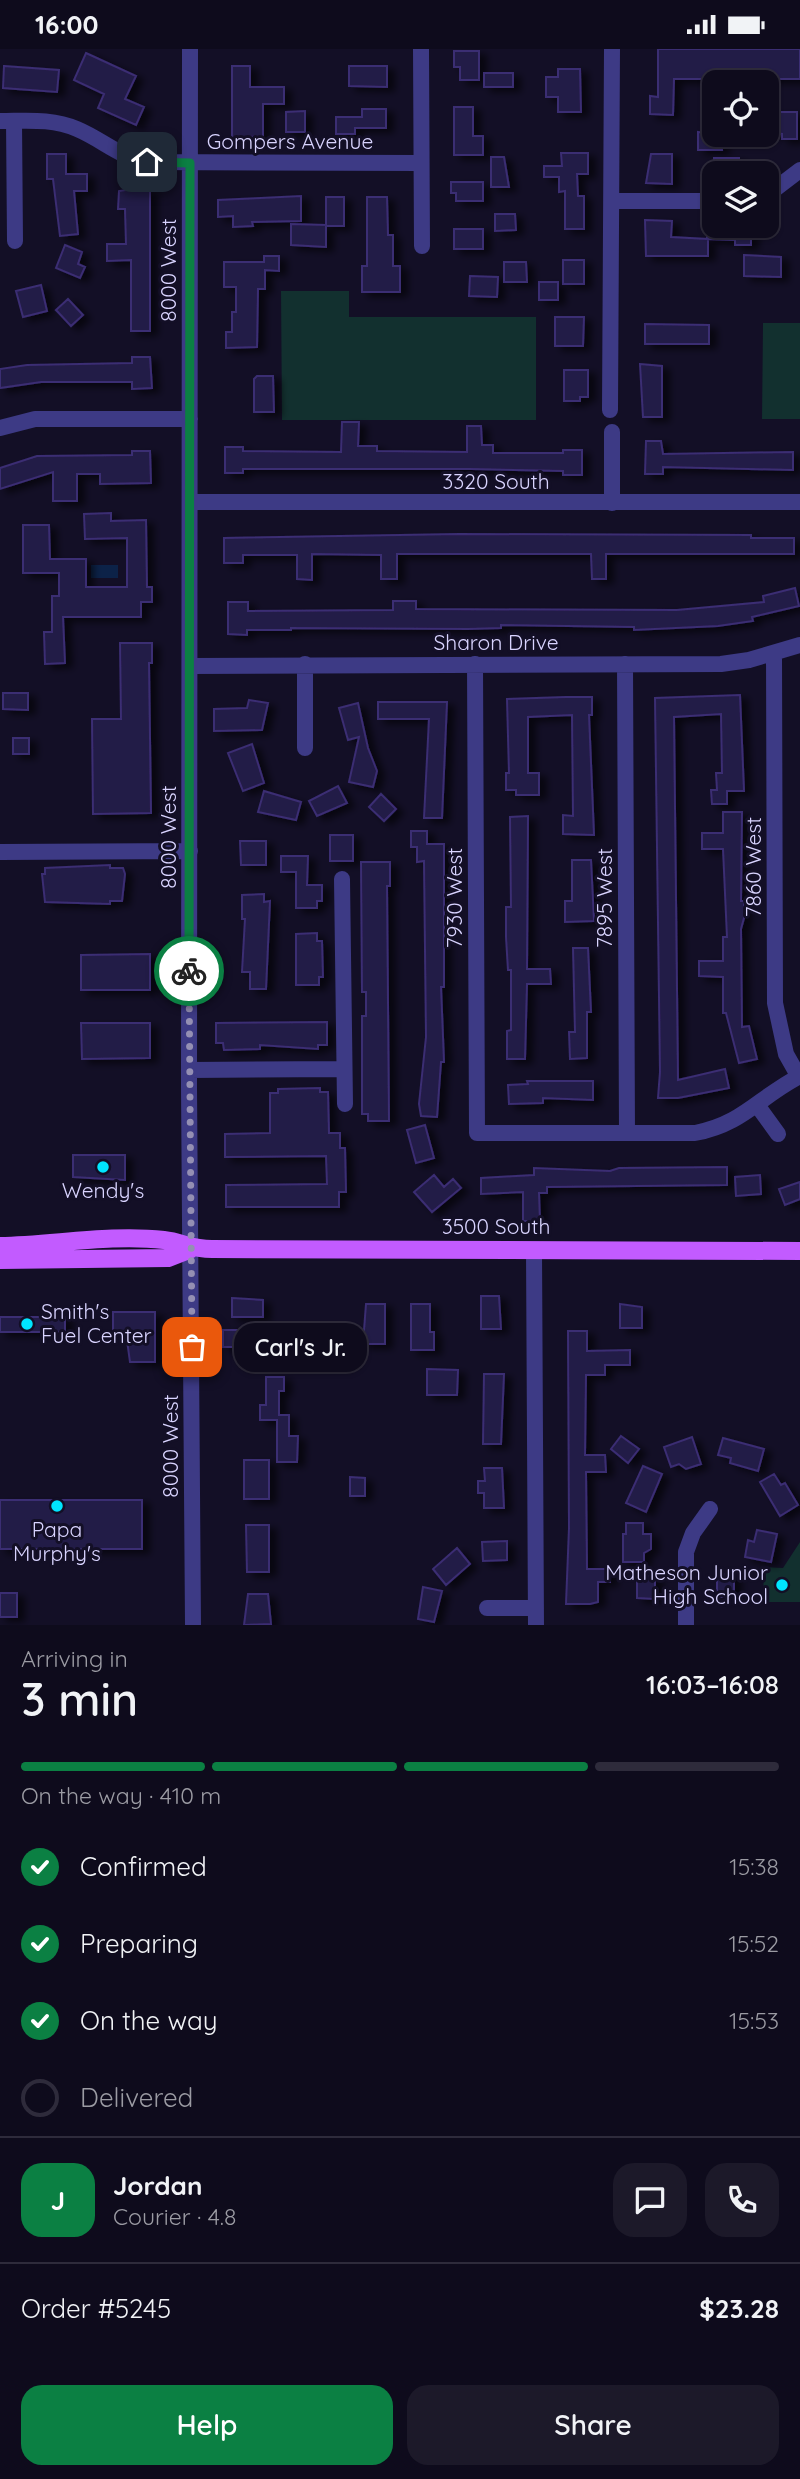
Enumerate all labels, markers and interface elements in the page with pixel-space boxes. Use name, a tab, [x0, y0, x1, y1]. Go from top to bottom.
text: 16:00	[35, 8, 99, 41]
map controls	[702, 70, 779, 238]
button: locate	[702, 70, 779, 147]
street label: Gompers Avenue	[207, 128, 373, 154]
pin	[117, 132, 177, 192]
icon: home	[128, 143, 166, 181]
button: layers	[702, 161, 779, 238]
street label: 8000 West	[155, 218, 181, 322]
street label: 3320 South	[442, 468, 550, 494]
street label: Sharon Drive	[433, 629, 559, 655]
street label: 8000 West	[155, 785, 181, 889]
street label: 7860 West	[740, 817, 766, 917]
street label: 7930 West	[441, 848, 467, 948]
street label: 7895 West	[591, 848, 617, 948]
courier	[154, 936, 224, 1006]
icon: bike	[170, 952, 208, 990]
marker: Wendy's	[95, 1159, 111, 1175]
place label: Wendy's	[62, 1177, 144, 1203]
street label: 3500 South	[442, 1213, 550, 1239]
place label: Smith's Fuel Center	[41, 1298, 152, 1348]
marker: Smith's Fuel Center	[19, 1316, 35, 1332]
pin	[162, 1317, 222, 1377]
callout: Carl's Jr.	[234, 1323, 367, 1371]
icon: bag	[173, 1328, 211, 1366]
text: Carl's Jr.	[255, 1333, 346, 1362]
street label: 8000 West	[157, 1394, 183, 1498]
marker: Papa Murphy's	[49, 1498, 65, 1514]
place label: Papa Murphy's	[13, 1516, 101, 1566]
place label: Matheson Junior High School	[605, 1559, 768, 1609]
marker: Matheson Junior High School	[774, 1577, 790, 1593]
text: Arriving in	[21, 1644, 128, 1673]
text: 16:03–16:08	[646, 1668, 779, 1701]
text: 3 min	[21, 1670, 138, 1728]
text: On the way · 410 m	[21, 1781, 221, 1810]
icon: check	[21, 1848, 59, 1886]
text: Confirmed	[80, 1850, 207, 1883]
text: 15:38	[729, 1852, 779, 1881]
icon: check	[21, 1925, 59, 1963]
text: Preparing	[80, 1927, 198, 1960]
text: 15:52	[728, 1929, 779, 1958]
icon: check	[21, 2002, 59, 2040]
text: On the way	[80, 2004, 218, 2037]
text: 15:53	[729, 2006, 779, 2035]
text: Delivered	[80, 2081, 193, 2114]
button: chat	[613, 2163, 687, 2237]
button: phone	[705, 2163, 779, 2237]
text: Jordan	[113, 2169, 202, 2202]
text: J	[51, 2184, 65, 2217]
text: Courier · 4.8	[113, 2202, 236, 2231]
text: Order #5245	[21, 2292, 171, 2325]
text: $23.28	[699, 2292, 779, 2325]
button: Help	[21, 2385, 393, 2465]
button: Share	[407, 2385, 779, 2465]

